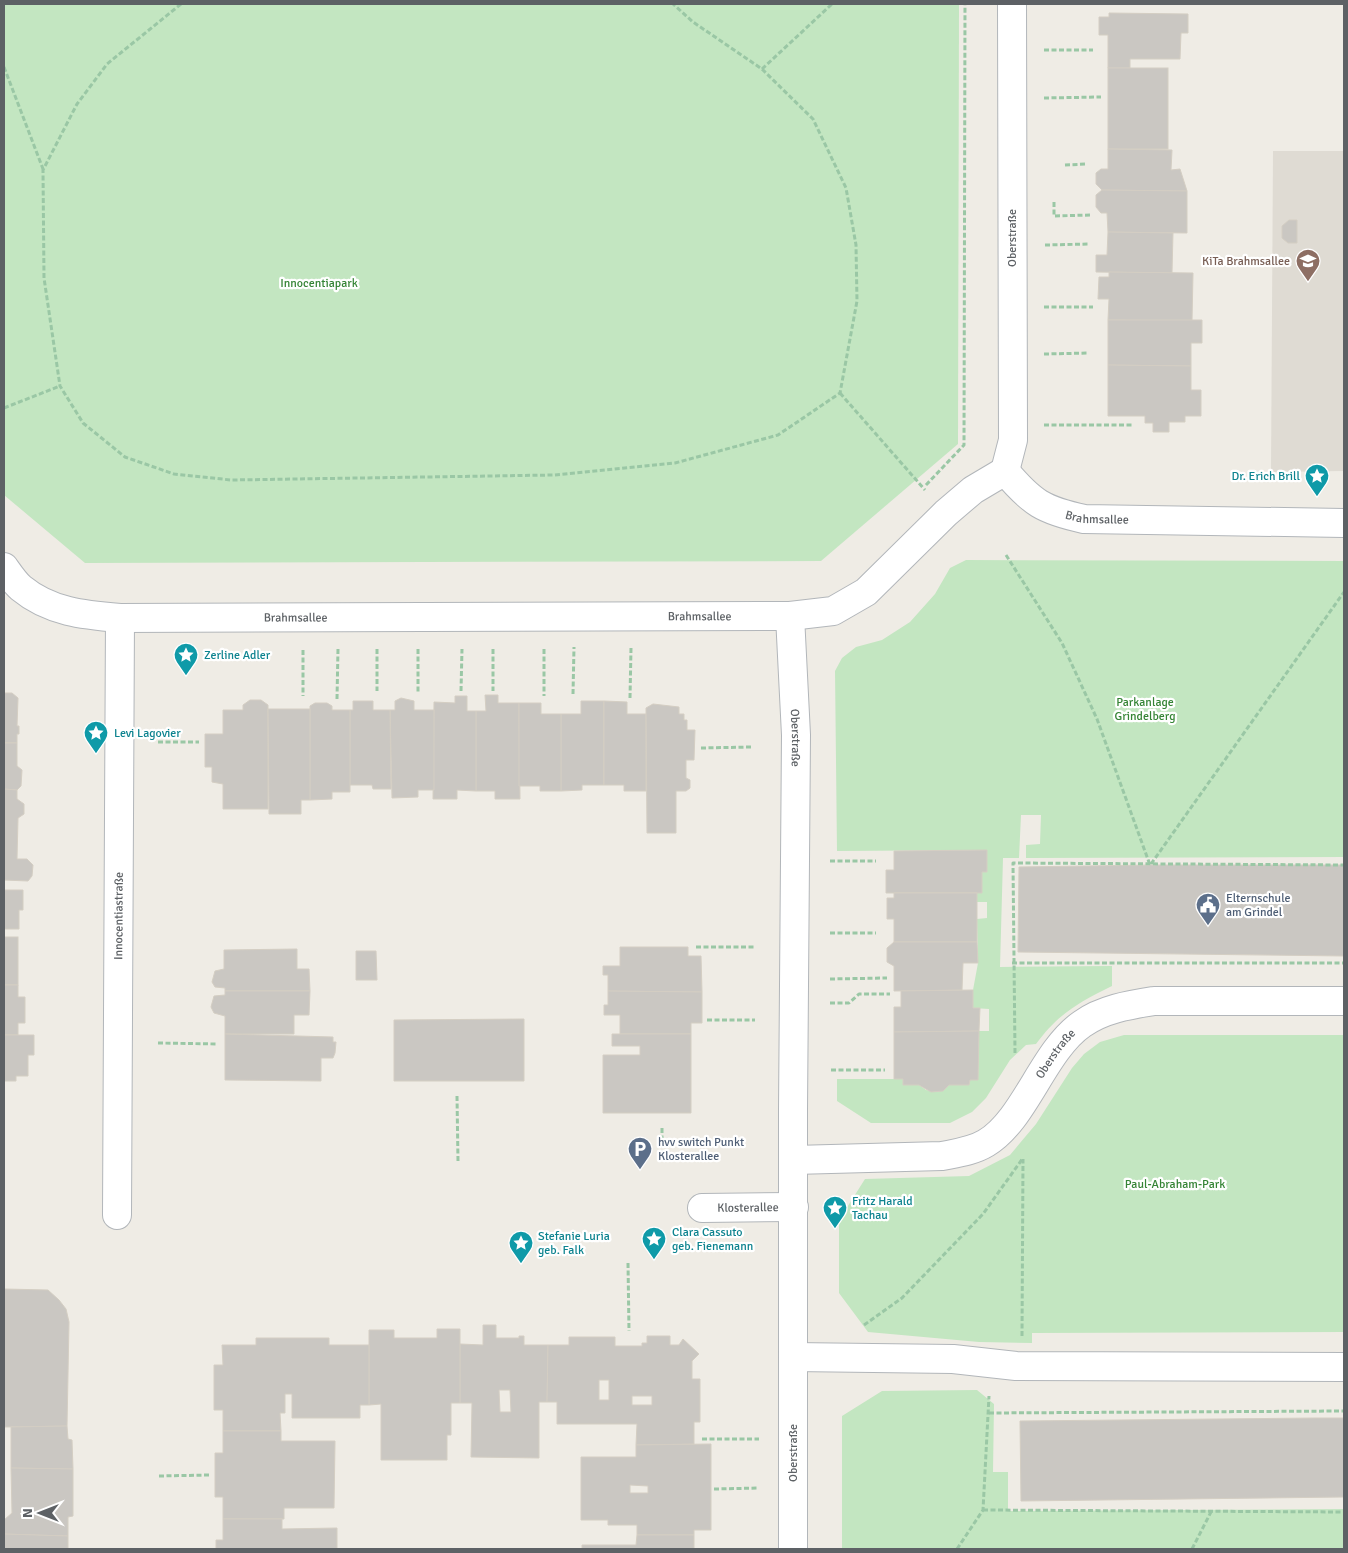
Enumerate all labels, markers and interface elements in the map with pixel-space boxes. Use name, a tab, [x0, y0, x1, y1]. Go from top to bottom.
street label: Oberstraße	[1005, 209, 1020, 267]
school or university icon: KiTa Brahmsallee	[1295, 248, 1321, 282]
place label: KiTa Brahmsallee	[1202, 254, 1290, 269]
park label: Innocentiapark	[280, 276, 358, 291]
place icon: Dr. Erich Brill	[1304, 463, 1330, 497]
place label: Dr. Erich Brill	[1231, 469, 1300, 484]
street label: Brahmsallee	[1064, 507, 1129, 527]
street label: Brahmsallee	[668, 609, 732, 624]
street label: Brahmsallee	[264, 610, 328, 625]
place icon: Zerline Adler	[173, 642, 199, 676]
place label: Zerline Adler	[204, 648, 271, 663]
park label: Parkanlage Grindelberg	[1114, 695, 1176, 724]
street label: Oberstraße	[787, 708, 804, 767]
place icon: Levi Lagovier	[83, 720, 109, 754]
place label: Levi Lagovier	[114, 726, 181, 741]
street label: Innocentiastraße	[111, 872, 126, 960]
place label: Elternschule am Grindel	[1226, 891, 1291, 920]
public building icon: Elternschule am Grindel	[1195, 892, 1221, 926]
street label: Oberstraße	[1032, 1026, 1078, 1081]
place label: hvv switch Punkt Klosterallee	[658, 1135, 744, 1164]
parking icon: hvv switch Punkt Klosterallee	[627, 1136, 653, 1170]
park label: Paul-Abraham-Park	[1125, 1177, 1225, 1192]
place label: Fritz Harald Tachau	[852, 1194, 913, 1223]
place icon: Fritz Harald Tachau	[822, 1195, 848, 1229]
street label: Klosterallee	[717, 1200, 779, 1215]
place label: Clara Cassuto geb. Fienemann	[672, 1225, 753, 1254]
place icon: Clara Cassuto geb. Fienemann	[641, 1226, 667, 1260]
place label: Stefanie Luria geb. Falk	[538, 1229, 610, 1258]
place icon: Stefanie Luria geb. Falk	[508, 1230, 534, 1264]
street label: Oberstraße	[786, 1424, 801, 1482]
north arrow	[15, 1488, 65, 1538]
text: N	[19, 1508, 36, 1518]

